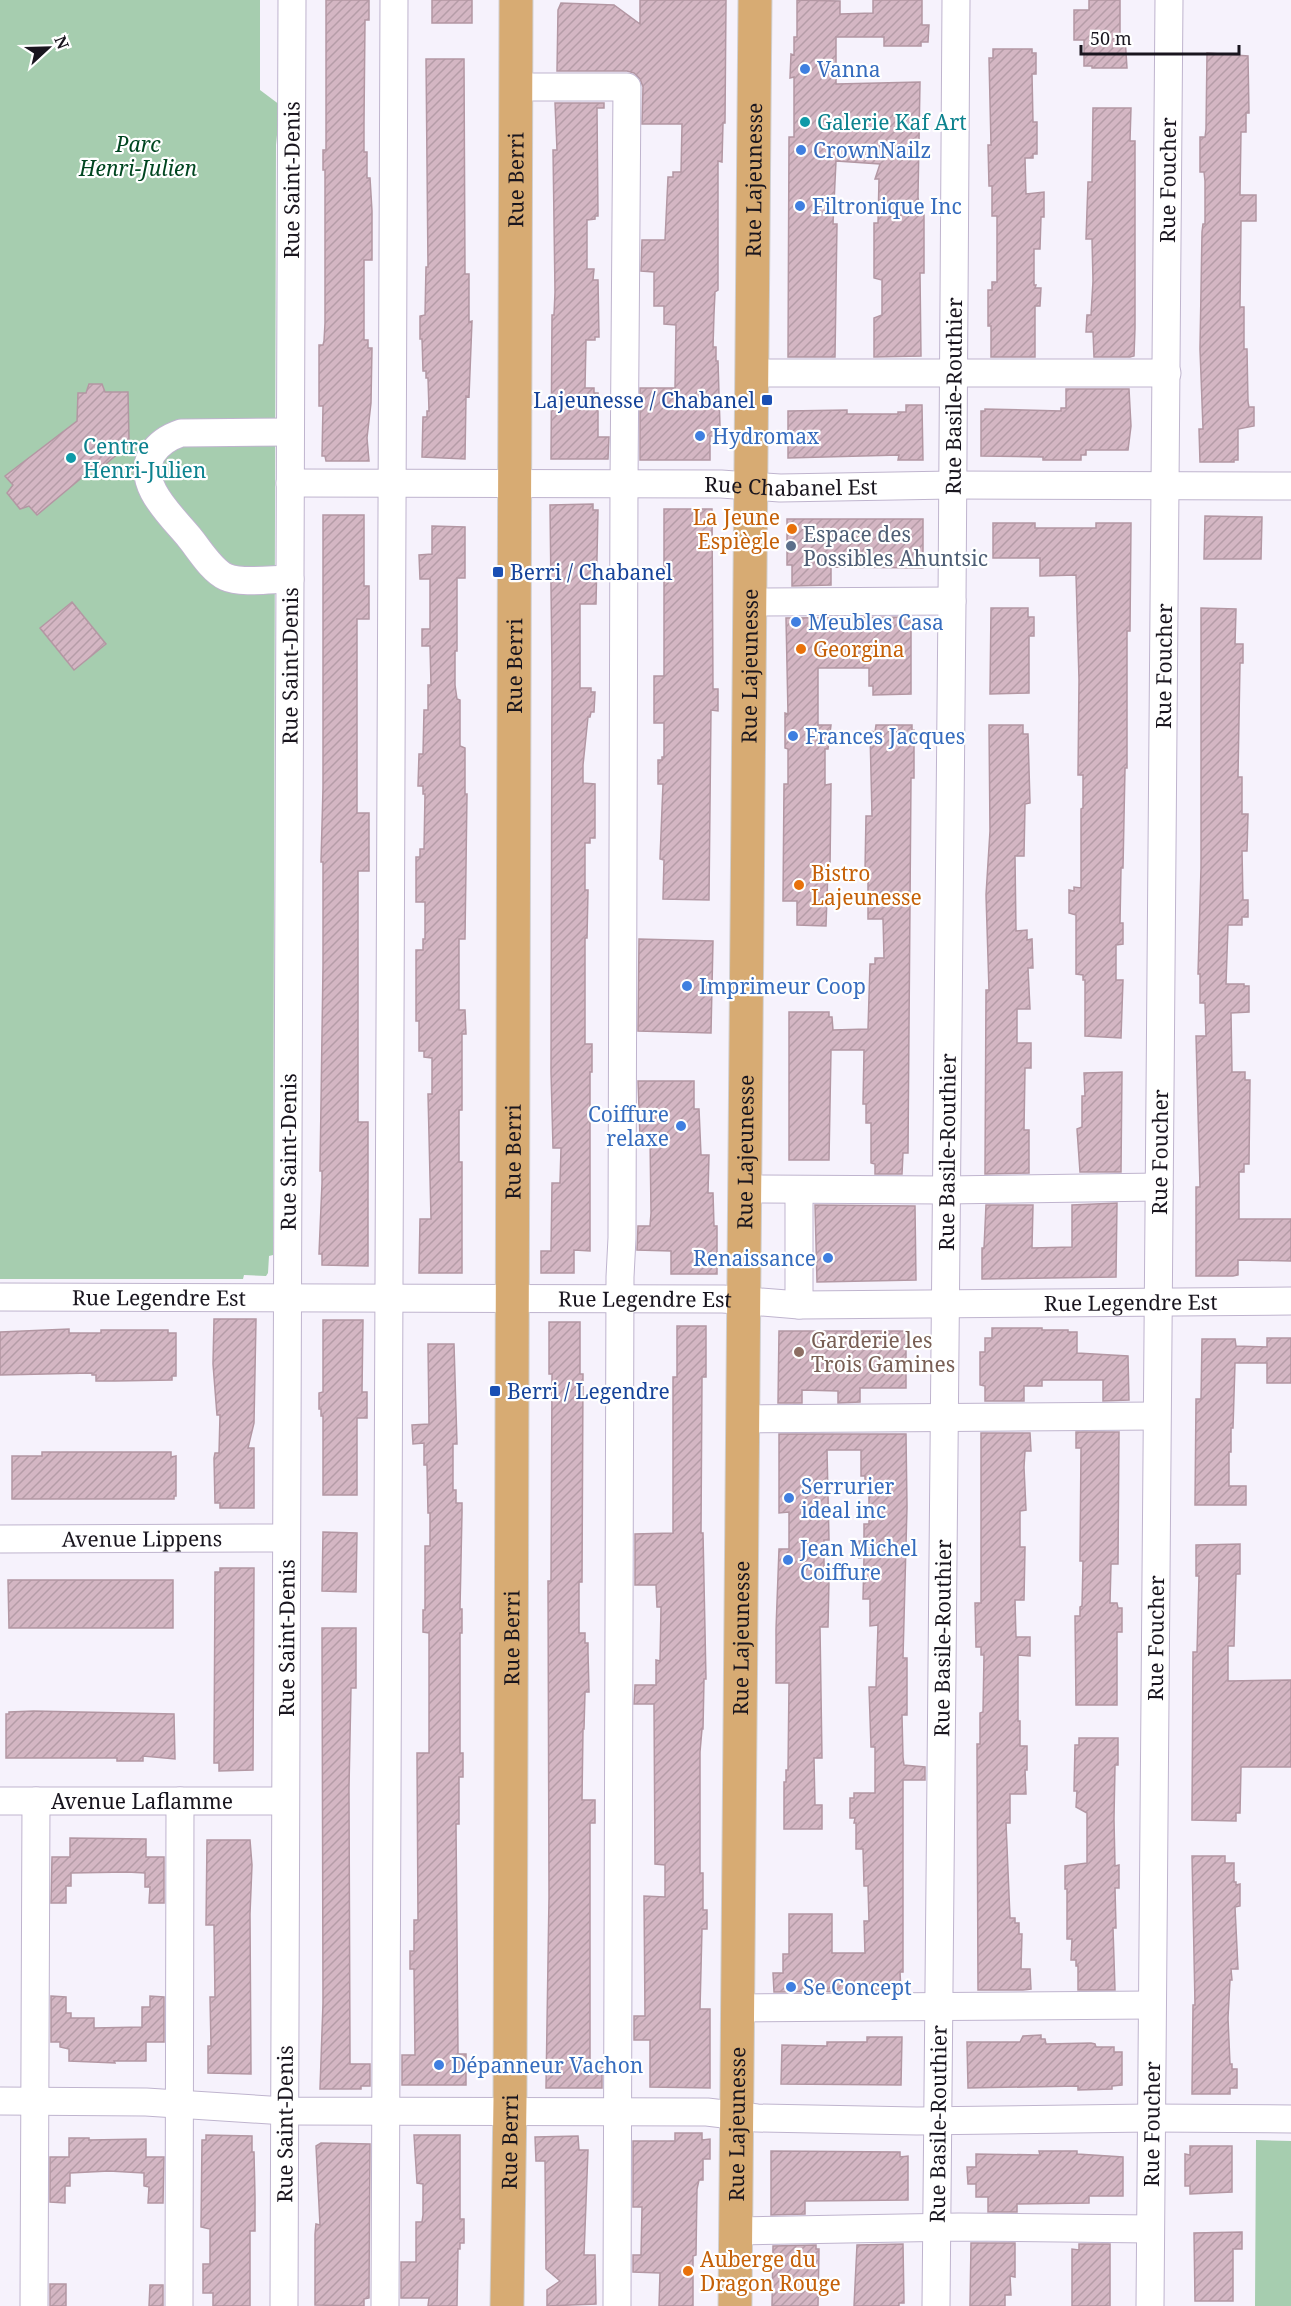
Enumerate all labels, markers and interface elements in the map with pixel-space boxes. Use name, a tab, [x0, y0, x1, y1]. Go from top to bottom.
north arrow	[18, 18, 78, 78]
scale bar	[1081, 18, 1238, 56]
text: 50 m	[1090, 26, 1132, 50]
text: N	[49, 32, 75, 53]
place label: Vanna	[817, 55, 881, 83]
marker: Vanna	[798, 62, 812, 76]
street label: Rue Saint-Denis	[277, 101, 306, 259]
street label: Rue Lajeunesse	[739, 103, 768, 258]
place label: Galerie Kaf Art	[817, 108, 967, 136]
marker: Galerie Kaf Art	[798, 115, 812, 129]
street label: Rue Foucher	[1153, 117, 1182, 243]
park label: Parc Henri-Julien	[78, 130, 197, 182]
street label: Rue Berri	[501, 132, 530, 228]
place label: CrownNailz	[813, 136, 931, 164]
marker: CrownNailz	[794, 143, 808, 157]
place label: Filtronique Inc	[812, 192, 962, 220]
marker: Filtronique Inc	[793, 199, 807, 213]
street label: Rue Basile-Routhier	[939, 297, 968, 495]
place label: Lajeunesse / Chabanel	[533, 386, 755, 414]
marker: Lajeunesse / Chabanel	[760, 393, 774, 407]
place label: Hydromax	[712, 422, 820, 450]
marker: Hydromax	[693, 429, 707, 443]
place label: Centre Henri-Julien	[83, 432, 206, 484]
marker: Centre Henri-Julien	[64, 451, 78, 465]
street label: Rue Chabanel Est	[704, 470, 878, 502]
place label: La Jeune Espiègle	[693, 503, 780, 555]
place label: Espace des Possibles Ahuntsic	[803, 520, 988, 572]
marker: La Jeune Espiègle	[785, 522, 799, 536]
marker: Espace des Possibles Ahuntsic	[784, 539, 798, 553]
place label: Berri / Chabanel	[510, 558, 673, 586]
marker: Berri / Chabanel	[491, 565, 505, 579]
street label: Rue Saint-Denis	[275, 587, 304, 745]
street label: Rue Lajeunesse	[735, 589, 764, 744]
street label: Rue Foucher	[1149, 603, 1178, 729]
place label: Meubles Casa	[808, 608, 944, 636]
marker: Meubles Casa	[789, 615, 803, 629]
street label: Rue Berri	[500, 618, 528, 714]
place label: Georgina	[813, 635, 905, 663]
marker: Georgina	[794, 642, 808, 656]
place label: Frances Jacques	[805, 722, 965, 750]
marker: Frances Jacques	[786, 729, 800, 743]
place label: Bistro Lajeunesse	[811, 859, 922, 911]
marker: Bistro Lajeunesse	[792, 878, 806, 892]
place label: Imprimeur Coop	[699, 972, 866, 1000]
marker: Imprimeur Coop	[680, 979, 694, 993]
street label: Rue Basile-Routhier	[932, 1053, 962, 1251]
street label: Rue Saint-Denis	[274, 1073, 302, 1231]
street label: Rue Lajeunesse	[730, 1075, 760, 1230]
street label: Rue Foucher	[1145, 1089, 1174, 1215]
place label: Coiffure relaxe	[588, 1100, 669, 1152]
street label: Rue Berri	[499, 1104, 527, 1200]
marker: Coiffure relaxe	[674, 1119, 688, 1133]
place label: Renaissance	[693, 1244, 816, 1272]
marker: Renaissance	[821, 1251, 835, 1265]
street label: Rue Legendre Est	[72, 1283, 246, 1312]
street label: Rue Legendre Est	[558, 1285, 733, 1314]
street label: Rue Legendre Est	[1044, 1288, 1218, 1317]
place label: Garderie les Trois Gamines	[811, 1326, 955, 1378]
marker: Garderie les Trois Gamines	[792, 1345, 806, 1359]
place label: Berri / Legendre	[507, 1377, 670, 1405]
marker: Berri / Legendre	[488, 1384, 502, 1398]
place label: Serrurier ideal inc	[801, 1472, 895, 1524]
marker: Serrurier ideal inc	[782, 1491, 796, 1505]
street label: Avenue Lippens	[62, 1524, 222, 1553]
place label: Jean Michel Coiffure	[799, 1534, 918, 1586]
street label: Rue Basile-Routhier	[927, 1539, 957, 1737]
marker: Jean Michel Coiffure	[781, 1553, 795, 1567]
street label: Rue Saint-Denis	[272, 1559, 301, 1717]
street label: Rue Lajeunesse	[726, 1561, 755, 1715]
street label: Rue Foucher	[1141, 1575, 1170, 1701]
street label: Rue Berri	[497, 1590, 525, 1686]
street label: Avenue Laflamme	[51, 1787, 233, 1815]
place label: Se Concept	[803, 1973, 912, 2001]
marker: Se Concept	[784, 1980, 798, 1994]
street label: Rue Basile-Routhier	[923, 2025, 953, 2223]
street label: Rue Saint-Denis	[270, 2045, 299, 2203]
street label: Rue Lajeunesse	[722, 2047, 751, 2201]
place label: Dépanneur Vachon	[451, 2051, 643, 2079]
marker: Dépanneur Vachon	[432, 2058, 446, 2072]
street label: Rue Foucher	[1137, 2061, 1166, 2187]
street label: Rue Berri	[495, 2094, 524, 2190]
place label: Auberge du Dragon Rouge	[700, 2245, 841, 2297]
marker: Auberge du Dragon Rouge	[681, 2264, 695, 2278]

